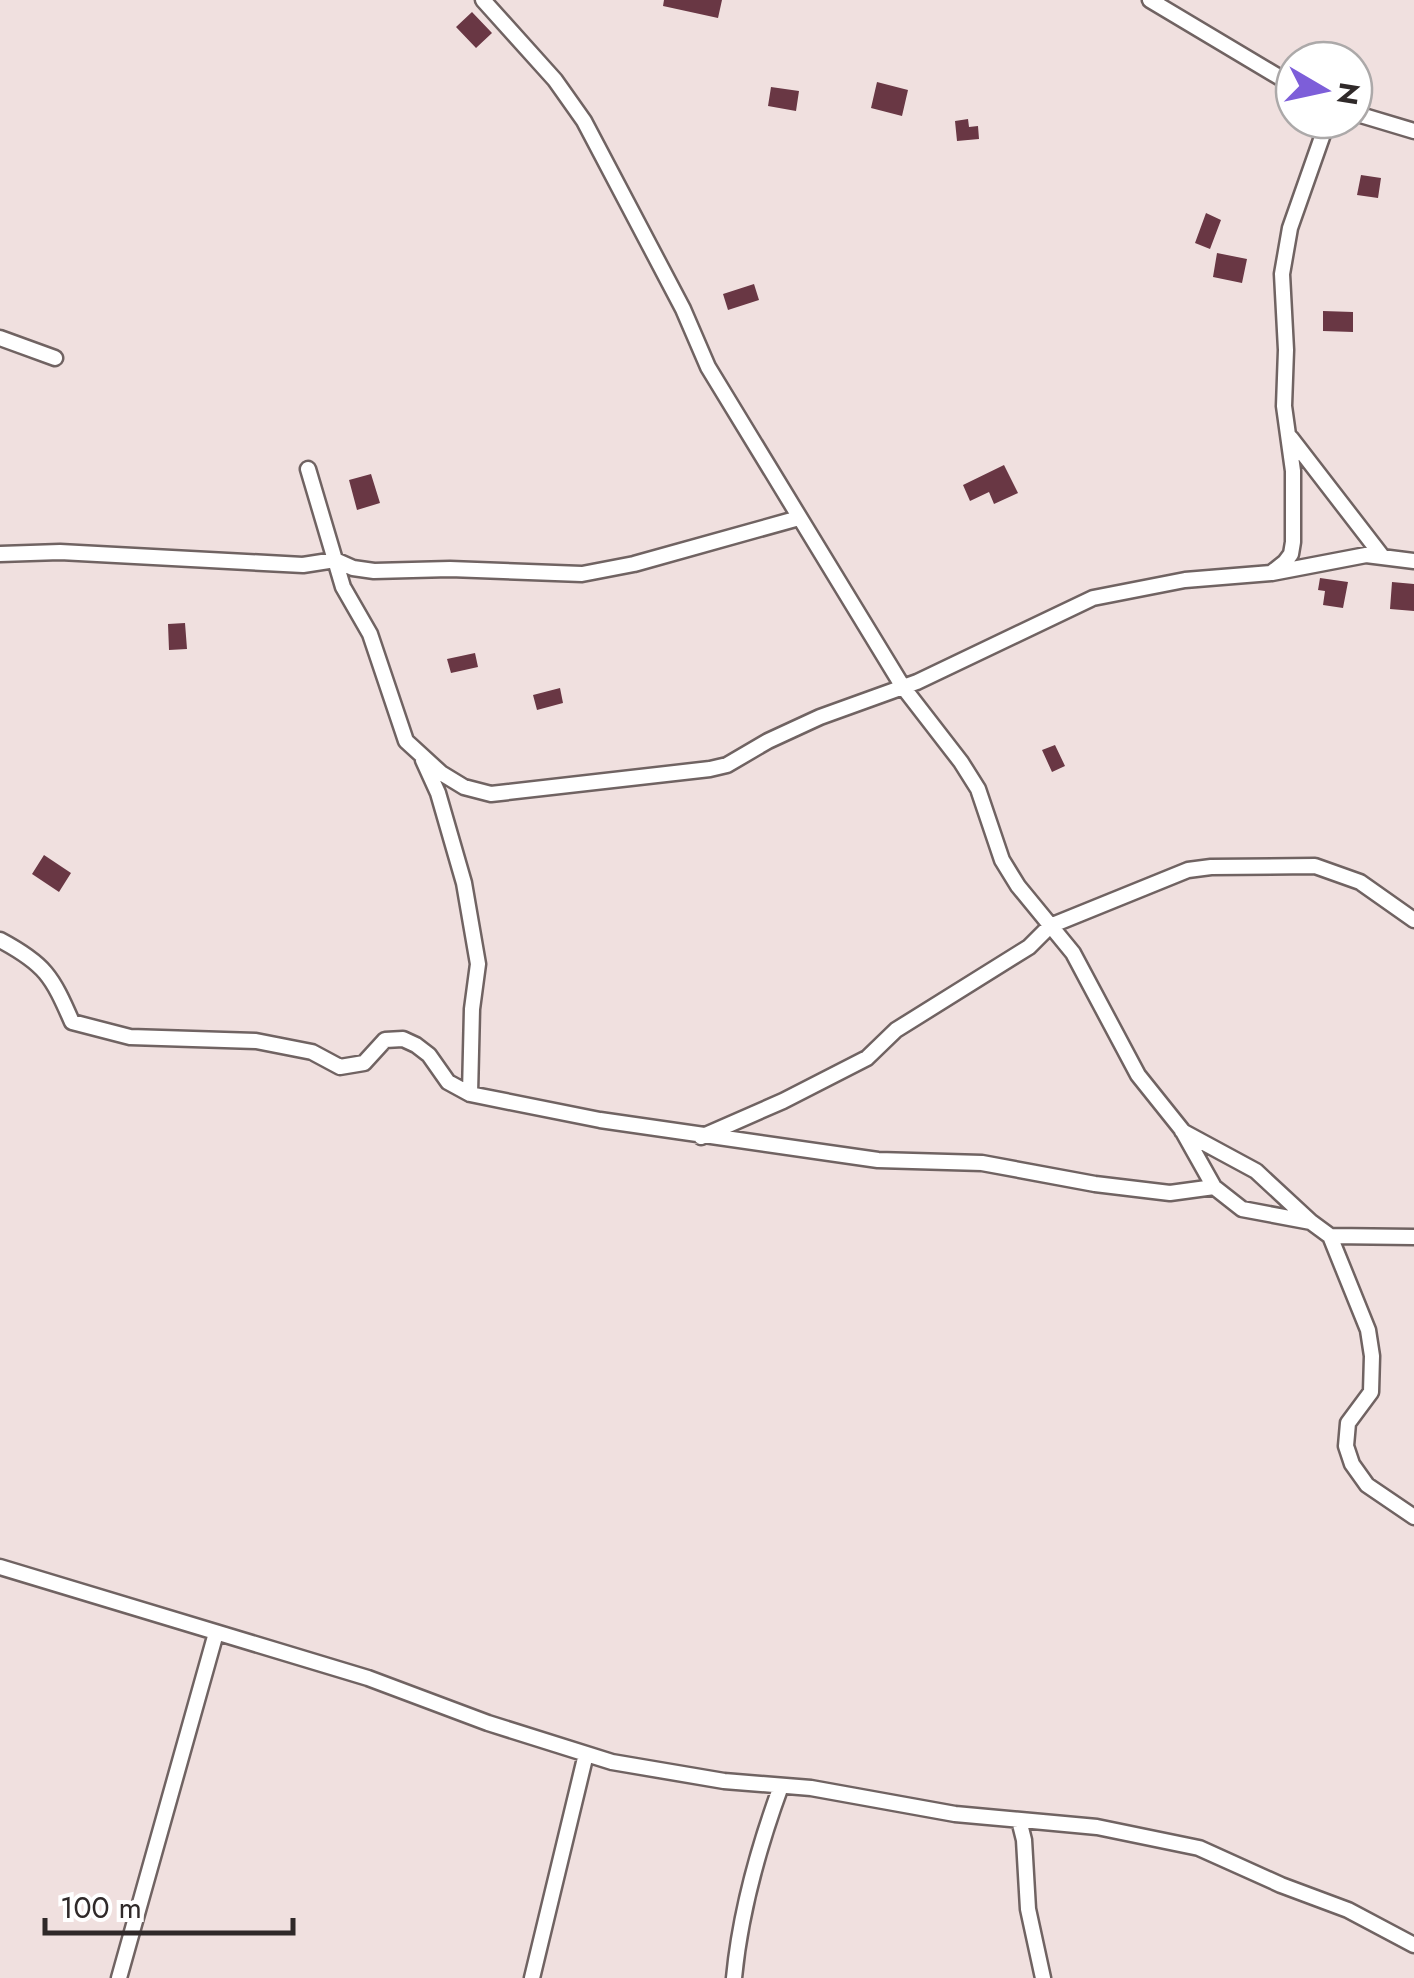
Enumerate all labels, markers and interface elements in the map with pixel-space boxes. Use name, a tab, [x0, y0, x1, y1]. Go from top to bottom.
north arrow	[1274, 40, 1374, 140]
text: N	[1326, 80, 1370, 108]
scale bar	[45, 1873, 292, 1935]
text: 100 m	[60, 1886, 142, 1929]

